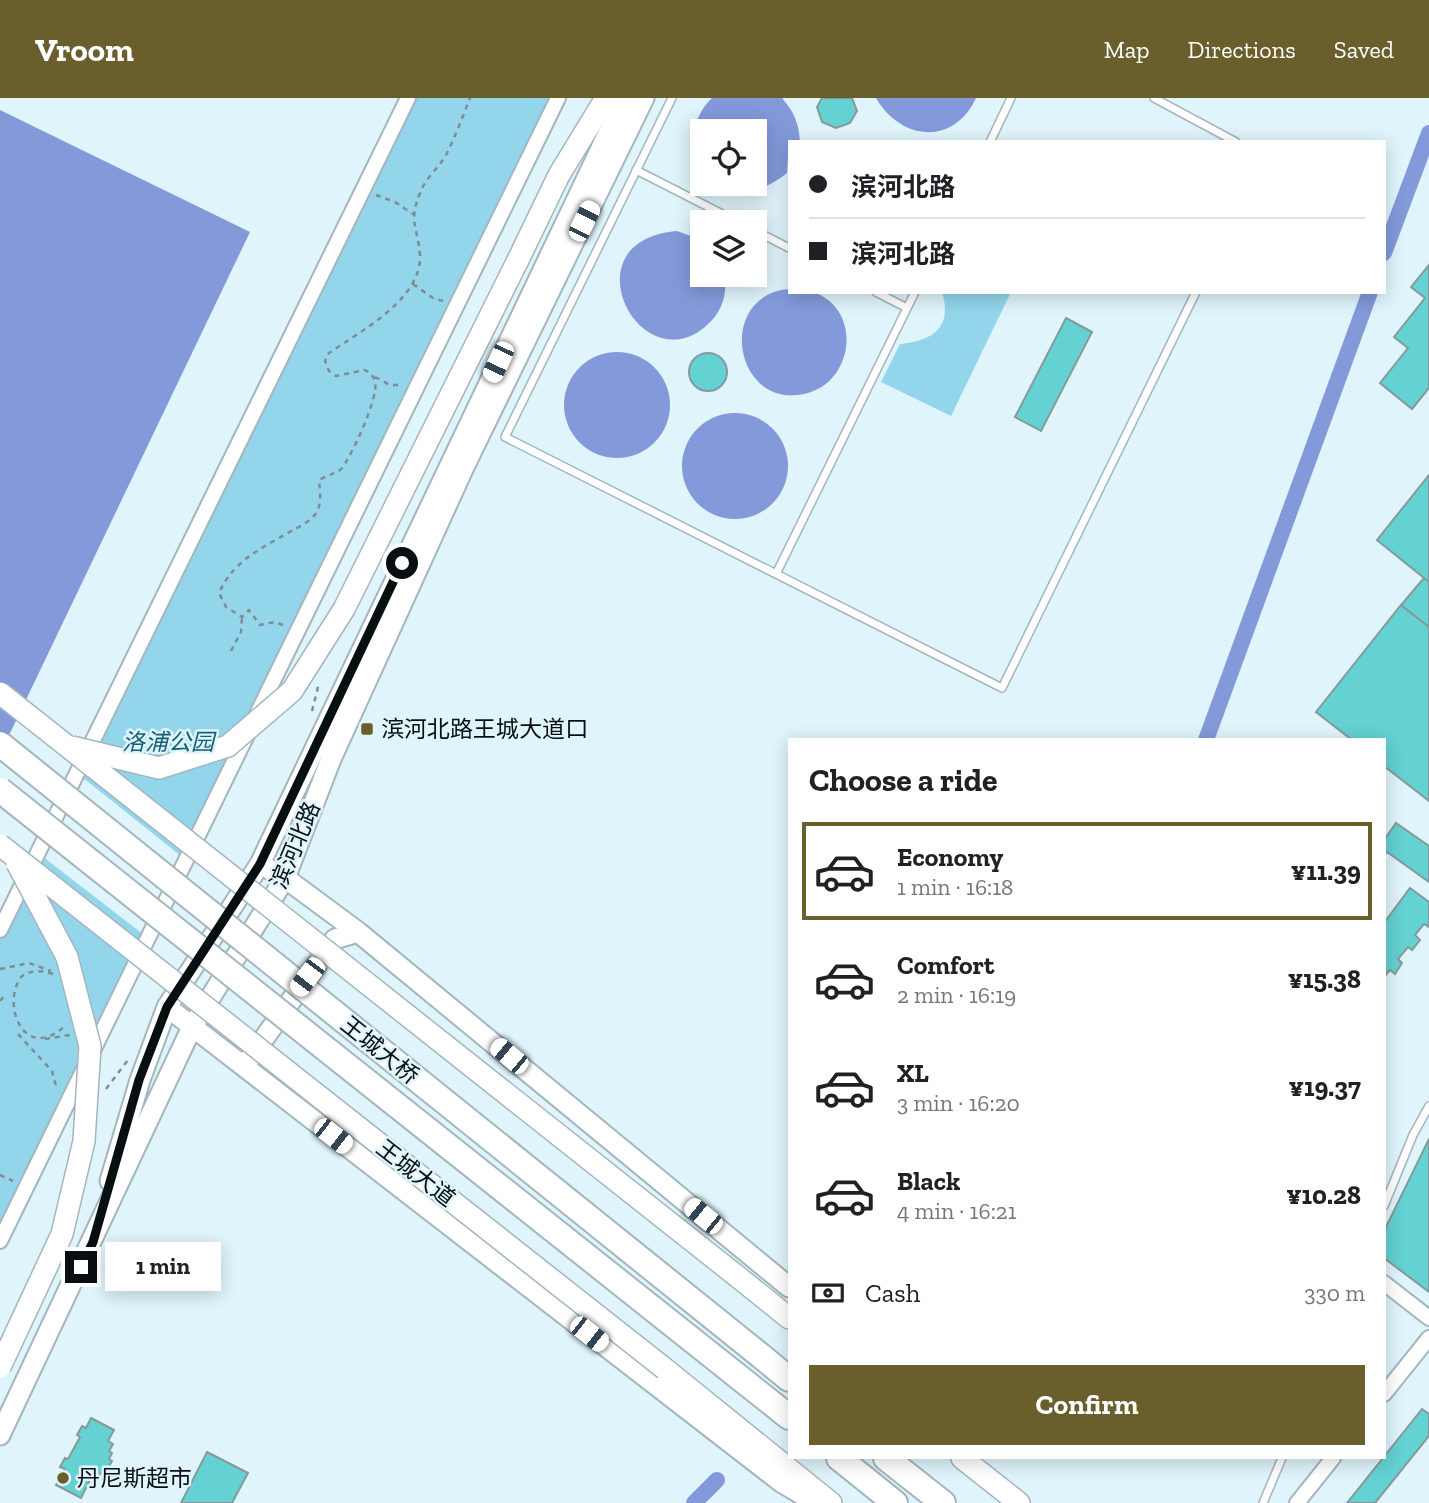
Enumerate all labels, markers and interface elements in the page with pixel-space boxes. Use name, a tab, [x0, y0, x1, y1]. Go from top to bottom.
text: Vroom	[35, 30, 134, 69]
text: Map	[1104, 35, 1150, 64]
text: Directions	[1188, 35, 1296, 64]
text: Saved	[1334, 35, 1394, 64]
map controls	[690, 119, 767, 287]
button: locate	[690, 119, 767, 196]
text: 滨河北路	[851, 171, 955, 203]
car	[566, 198, 603, 244]
button: layers	[690, 210, 767, 287]
text: 滨河北路	[851, 238, 955, 270]
car	[480, 339, 517, 385]
route start	[386, 547, 418, 579]
place label: 滨河北路王城大道口	[381, 715, 588, 743]
marker: 滨河北路王城大道口	[359, 721, 375, 737]
park label: 洛浦公园	[122, 728, 217, 756]
text: Choose a ride	[809, 761, 997, 799]
street label: 滨河北路	[264, 797, 326, 893]
icon: car	[813, 840, 876, 903]
text: Economy	[897, 841, 1003, 873]
text: ¥11.39	[1291, 855, 1361, 887]
text: 1 min · 16:18	[897, 873, 1013, 901]
icon: car	[813, 948, 876, 1011]
text: Comfort	[897, 949, 994, 981]
car	[286, 954, 329, 1000]
text: ¥15.38	[1288, 963, 1361, 995]
text: 2 min · 16:19	[897, 981, 1016, 1009]
street label: 王城大桥	[335, 1010, 425, 1090]
car	[487, 1034, 532, 1078]
icon: car	[813, 1056, 876, 1119]
text: XL	[897, 1057, 929, 1089]
text: ¥19.37	[1288, 1071, 1361, 1103]
text: 3 min · 16:20	[897, 1089, 1020, 1117]
car	[310, 1115, 357, 1157]
street label: 王城大道	[371, 1134, 461, 1212]
icon: car	[813, 1164, 876, 1227]
text: Black	[897, 1165, 960, 1197]
text: ¥10.28	[1286, 1179, 1361, 1211]
car	[681, 1195, 726, 1237]
text: 4 min · 16:21	[897, 1197, 1017, 1225]
callout: 1 min	[106, 1242, 221, 1292]
route end	[65, 1251, 97, 1283]
text: 1 min	[136, 1252, 190, 1280]
icon: cash	[809, 1274, 847, 1312]
text: Cash	[865, 1277, 920, 1309]
text: 330 m	[1304, 1279, 1365, 1307]
car	[566, 1313, 613, 1355]
button: Confirm	[809, 1365, 1365, 1445]
place label: 丹尼斯超市	[77, 1464, 192, 1492]
marker: 丹尼斯超市	[55, 1470, 71, 1486]

